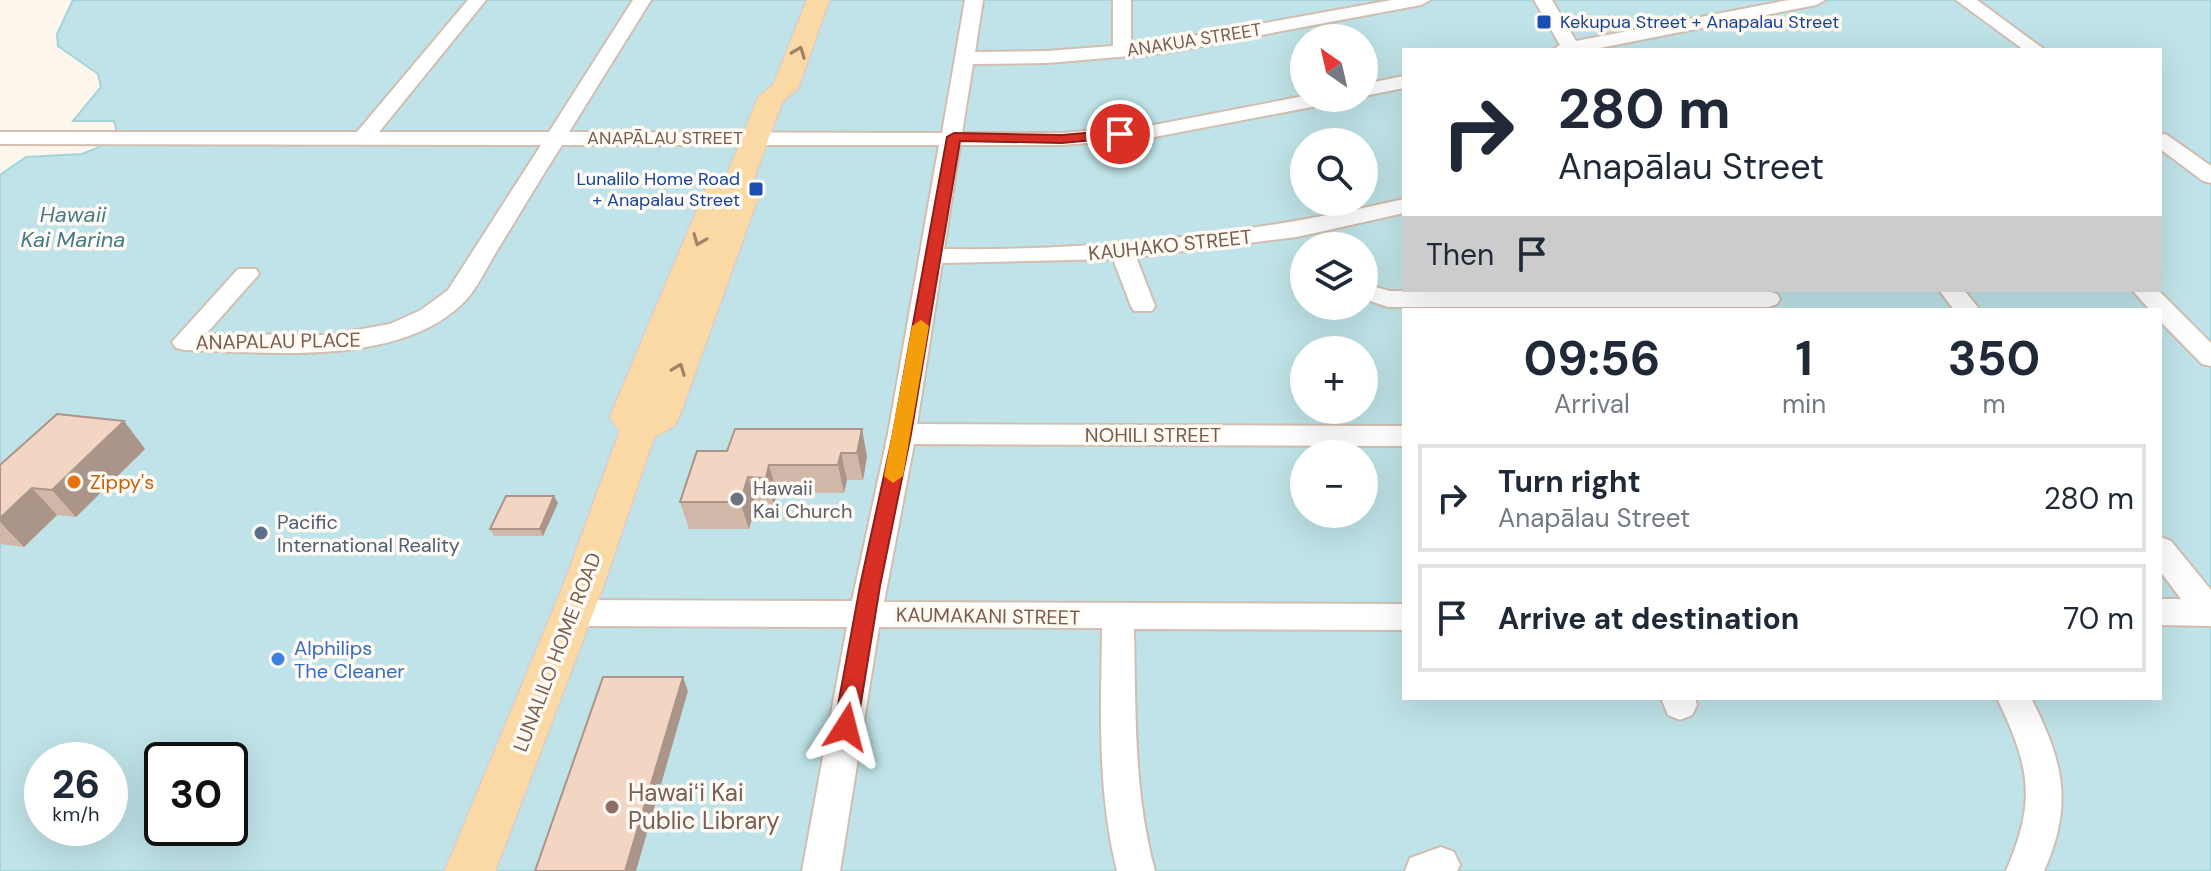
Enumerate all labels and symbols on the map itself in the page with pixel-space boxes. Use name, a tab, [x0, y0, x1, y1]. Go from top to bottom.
place label: Kekupua Street + Anapalau Street	[1560, 10, 1839, 34]
marker: Kekupua Street + Anapalau Street	[1535, 13, 1553, 31]
street label: ANAKUA STREET	[1125, 17, 1263, 63]
north arrow	[1290, 24, 1378, 112]
one-way arrow	[789, 46, 806, 60]
pin	[1086, 100, 1154, 168]
street label: ANAPĀLAU STREET	[587, 126, 743, 150]
place label: Lunalilo Home Road + Anapalau Street	[576, 167, 740, 212]
marker: Lunalilo Home Road + Anapalau Street	[747, 180, 765, 198]
water label: Hawaii Kai Marina	[20, 200, 126, 254]
street label: KAUHAKO STREET	[1087, 223, 1253, 267]
one-way arrow	[693, 232, 709, 246]
street label: ANAPALAU PLACE	[195, 327, 361, 355]
one-way arrow	[670, 363, 686, 377]
street label: NOHILI STREET	[1085, 422, 1221, 448]
place label: Zippy's	[90, 469, 154, 495]
marker: Zippy's	[65, 473, 83, 491]
place label: Hawaii Kai Church	[753, 475, 853, 524]
marker: Hawaii Kai Church	[728, 490, 746, 508]
place label: Pacific International Reality	[277, 509, 460, 558]
marker: Pacific International Reality	[252, 524, 270, 542]
street label: LUNALILO HOME ROAD	[507, 549, 607, 755]
street label: KAUMAKANI STREET	[896, 601, 1080, 631]
place label: Alphilips The Cleaner	[294, 635, 405, 684]
marker: Alphilips The Cleaner	[269, 650, 287, 668]
position arrow	[804, 685, 888, 769]
speed limit sign: 30	[144, 742, 248, 846]
place label: Hawaiʻi Kai Public Library	[628, 777, 780, 836]
marker: Hawaiʻi Kai Public Library	[603, 798, 621, 816]

